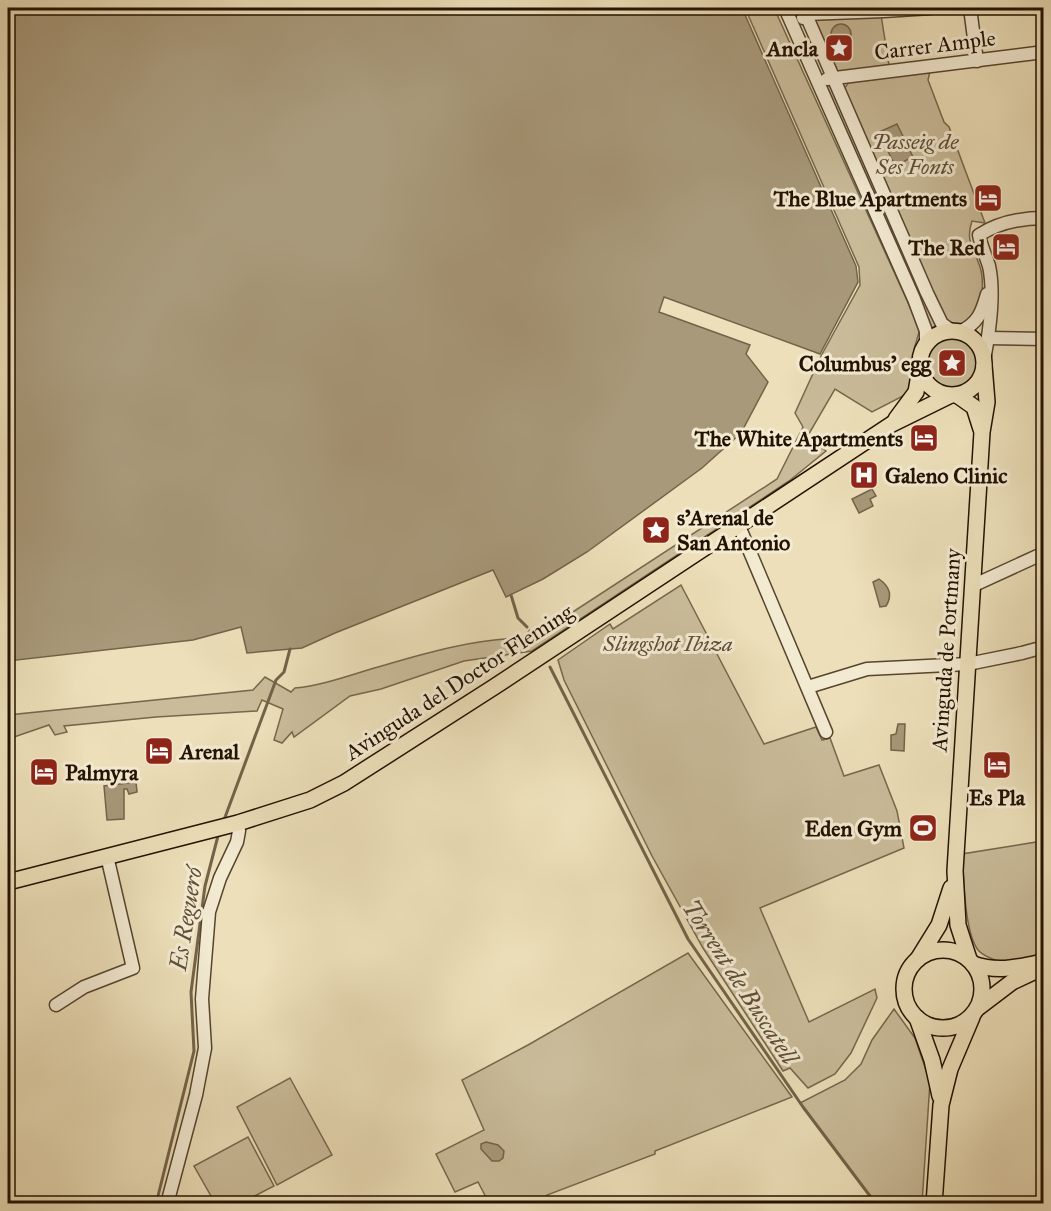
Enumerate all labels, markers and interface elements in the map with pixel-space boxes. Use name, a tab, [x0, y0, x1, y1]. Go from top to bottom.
street label: Carrer Ample	[873, 24, 997, 66]
place icon: Ancla	[823, 32, 855, 64]
place label: Ancla	[765, 35, 819, 62]
park label: Passeig de Ses Fonts	[872, 128, 959, 180]
hotel icon: The Blue Apartments	[972, 182, 1004, 214]
place label: The Blue Apartments	[773, 185, 967, 212]
hotel icon: The Red	[990, 231, 1022, 263]
place label: The Red	[907, 234, 986, 261]
place icon: Columbus' egg	[936, 347, 968, 379]
place label: Columbus' egg	[799, 350, 932, 377]
hotel icon: The White Apartments	[908, 422, 940, 454]
place label: The White Apartments	[694, 425, 903, 452]
hospital icon: Galeno Clinic	[848, 459, 880, 491]
place label: Galeno Clinic	[885, 462, 1008, 489]
place label: s'Arenal de San Antonio	[677, 504, 790, 556]
place icon: s'Arenal de San Antonio	[640, 514, 672, 546]
street label: Avinguda de Portmany	[925, 547, 967, 754]
street label: Avinguda del Doctor Fleming	[339, 598, 579, 766]
park label: Slingshot Ibiza	[602, 630, 733, 657]
hotel icon: Arenal	[143, 735, 175, 767]
place label: Arenal	[178, 738, 240, 765]
hotel icon: Es Pla	[981, 749, 1013, 781]
hotel icon: Palmyra	[28, 756, 60, 788]
place label: Palmyra	[65, 759, 139, 786]
place label: Es Pla	[969, 784, 1026, 811]
sports icon: Eden Gym	[907, 812, 939, 844]
place label: Eden Gym	[805, 815, 902, 842]
water label: Es Regueró	[163, 861, 210, 974]
water label: Torrent de Buscatell	[676, 894, 806, 1072]

